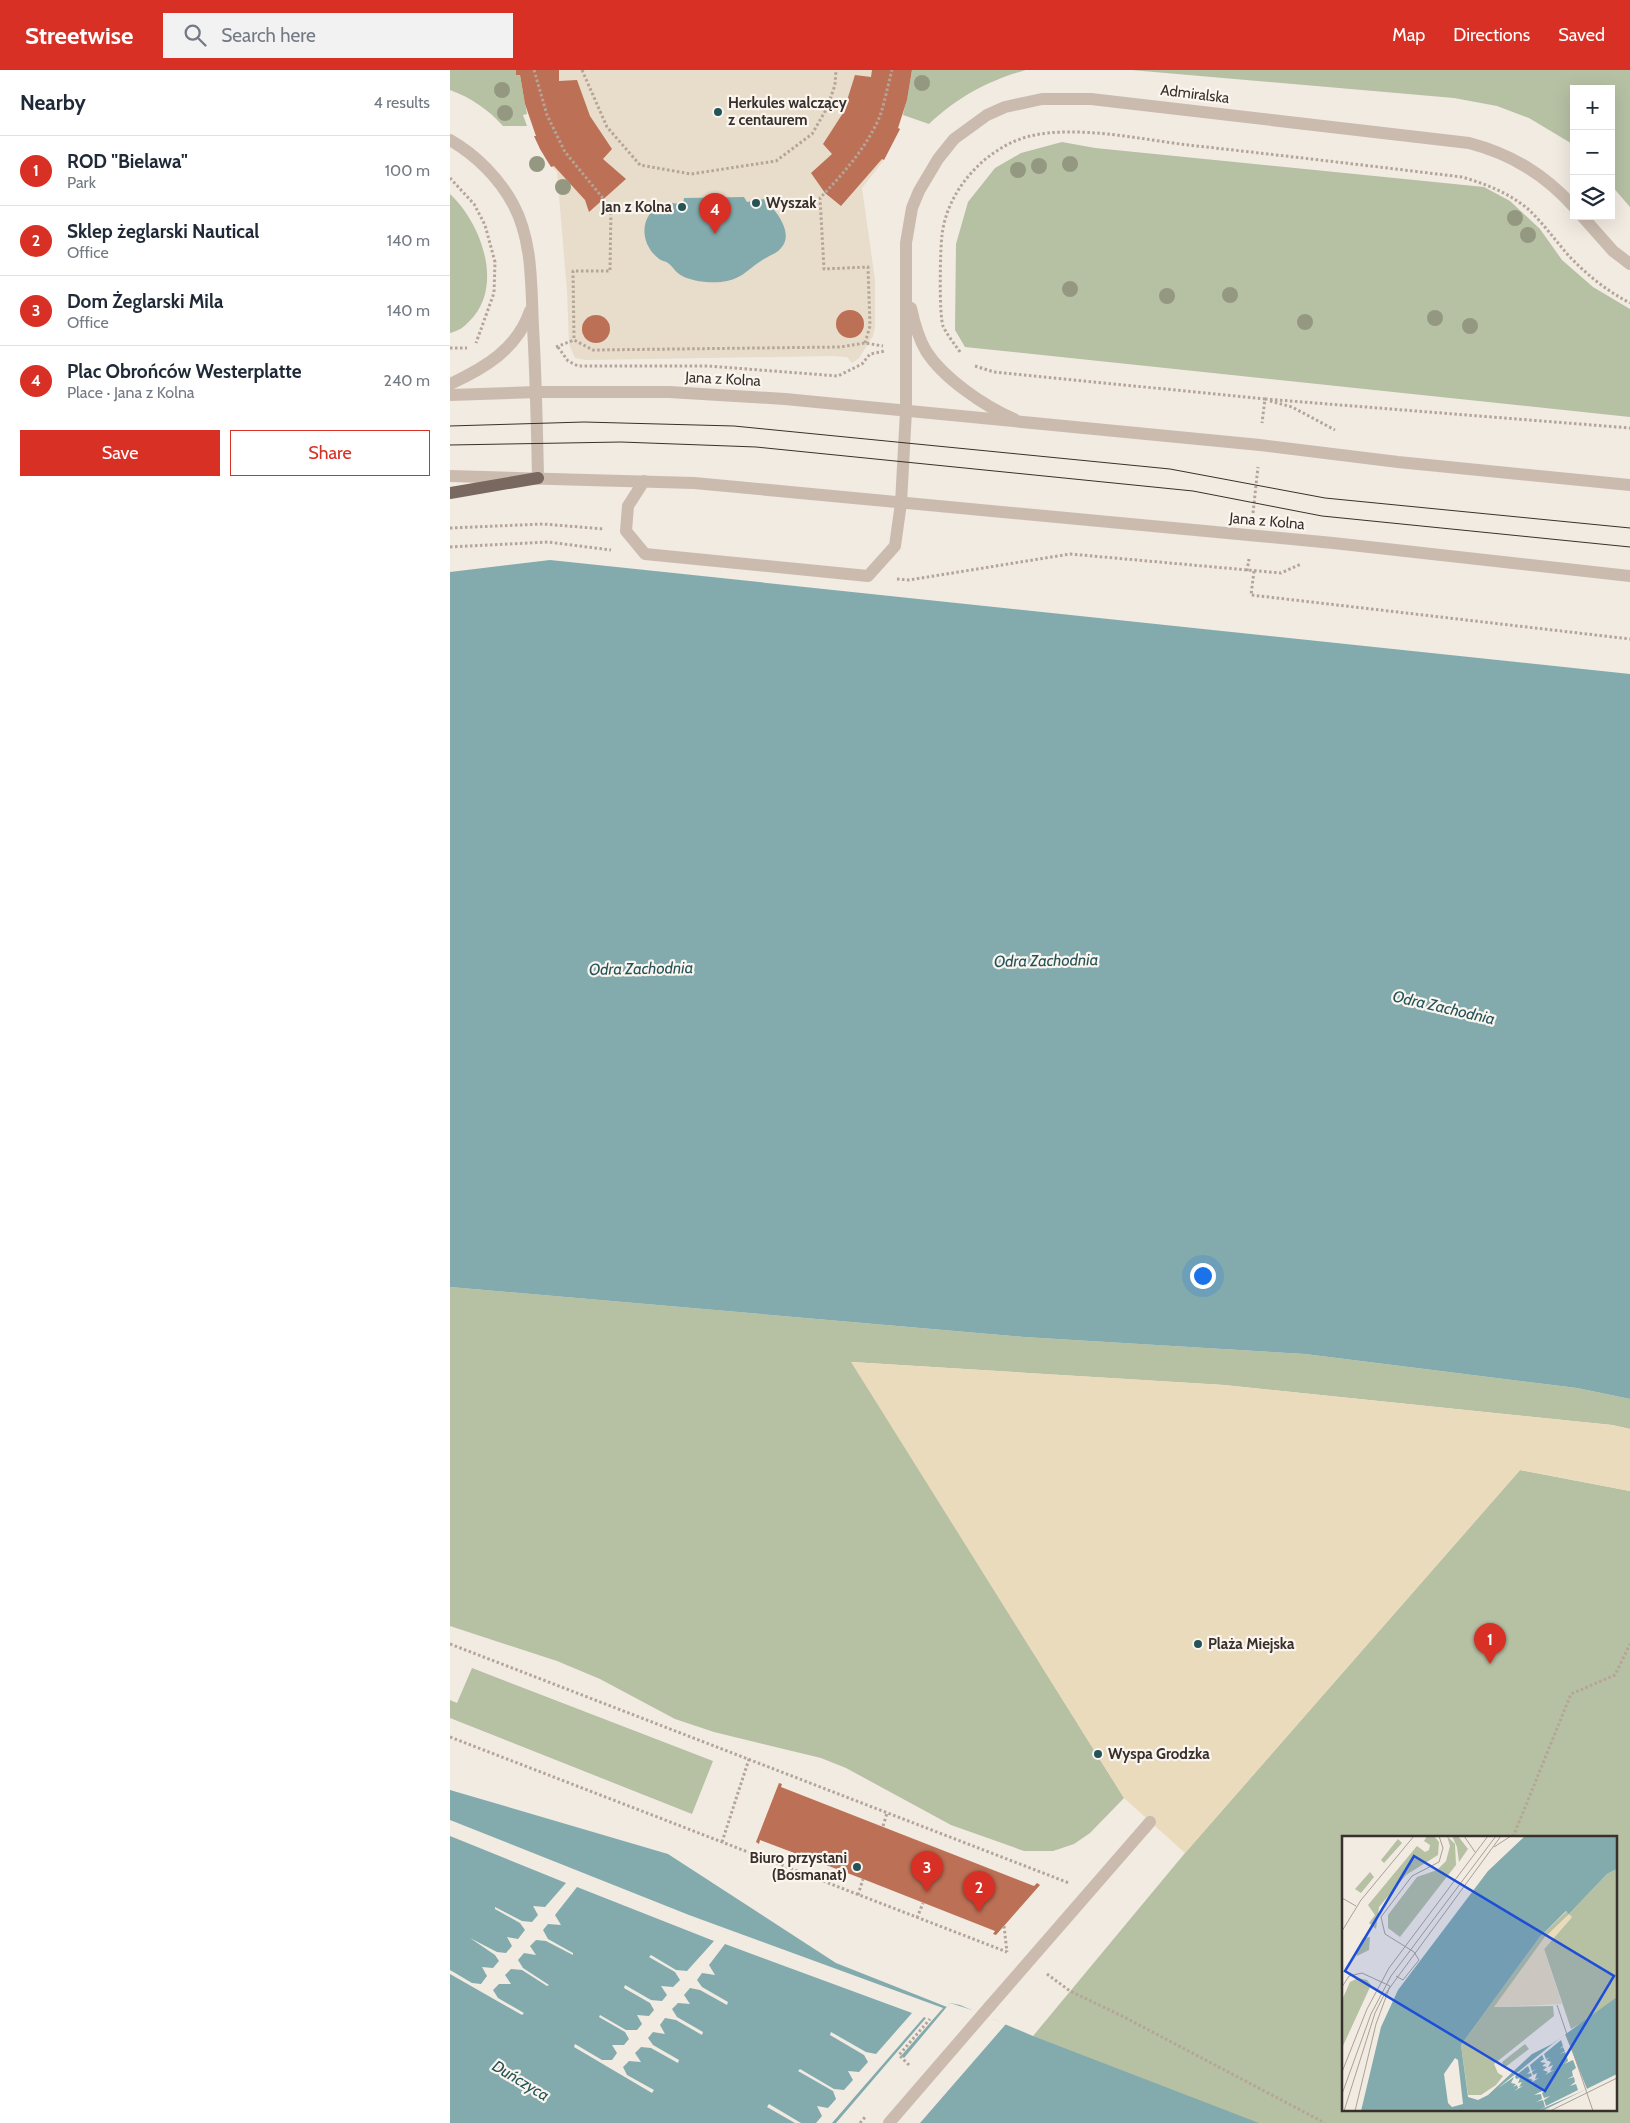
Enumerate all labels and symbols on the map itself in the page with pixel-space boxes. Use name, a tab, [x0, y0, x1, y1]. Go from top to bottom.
street label: Admiralska	[1160, 81, 1231, 107]
place label: Herkules walczący z centaurem	[728, 94, 848, 129]
marker: Herkules walczący z centaurem	[712, 106, 724, 118]
pin: 4	[699, 193, 731, 234]
place label: Wyszak	[766, 194, 817, 212]
marker: Wyszak	[750, 197, 762, 209]
place label: Jan z Kolna	[600, 198, 673, 216]
marker: Jan z Kolna	[676, 201, 688, 213]
street label: Jana z Kolna	[684, 368, 762, 390]
street label: Jana z Kolna	[1228, 509, 1306, 533]
water label: Odra Zachodnia	[994, 950, 1098, 971]
water label: Odra Zachodnia	[589, 958, 693, 979]
water label: Odra Zachodnia	[1391, 986, 1497, 1028]
your location	[1190, 1263, 1216, 1289]
pin: 1	[1474, 1623, 1506, 1664]
place label: Plaża Miejska	[1208, 1635, 1295, 1653]
marker: Plaża Miejska	[1192, 1638, 1204, 1650]
place label: Wyspa Grodzka	[1108, 1745, 1210, 1763]
marker: Wyspa Grodzka	[1092, 1748, 1104, 1760]
inset map	[1342, 1836, 1618, 2110]
place label: Biuro przystani (Bosmanat)	[750, 1849, 847, 1884]
pin: 3	[911, 1851, 943, 1892]
marker: Biuro przystani (Bosmanat)	[851, 1861, 863, 1873]
pin: 2	[963, 1871, 995, 1912]
water label: Duńczyca	[489, 2056, 553, 2105]

